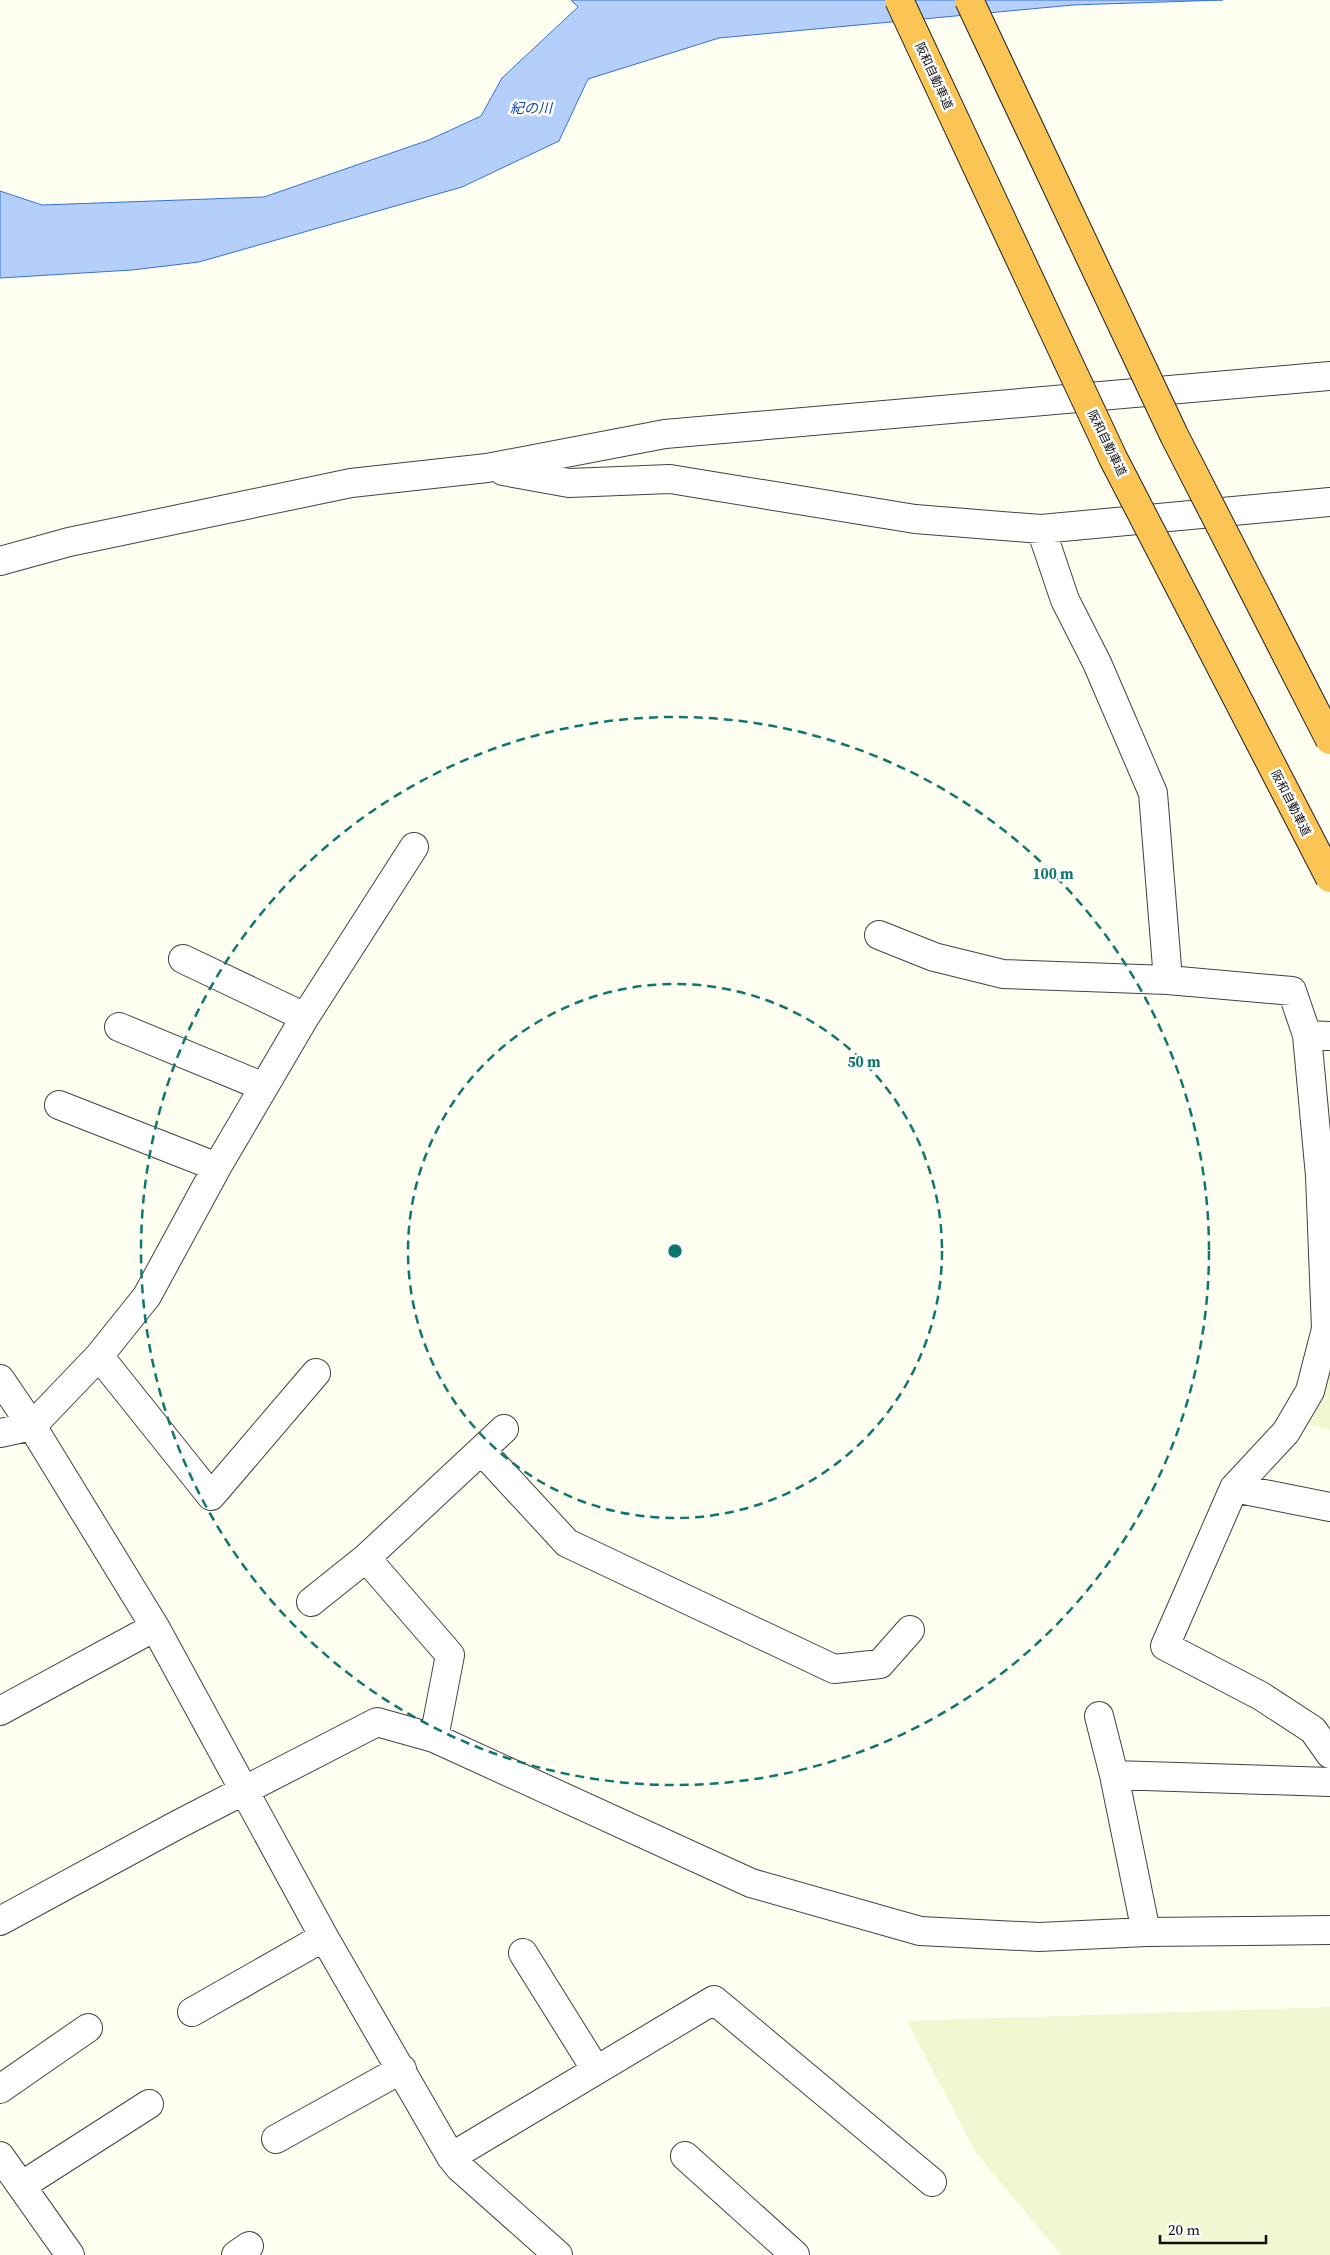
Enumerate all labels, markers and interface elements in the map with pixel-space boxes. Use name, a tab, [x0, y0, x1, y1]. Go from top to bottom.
street label: 阪和自動車道	[912, 40, 956, 112]
water label: 紀の川	[510, 98, 554, 118]
street label: 阪和自動車道	[1084, 407, 1130, 479]
street label: 阪和自動車道	[1268, 767, 1314, 839]
text: 100 m	[1032, 863, 1074, 884]
text: 50 m	[847, 1051, 881, 1072]
centre of rings	[666, 1242, 684, 1260]
scale bar	[1160, 2212, 1266, 2244]
text: 20 m	[1168, 2219, 1200, 2240]

